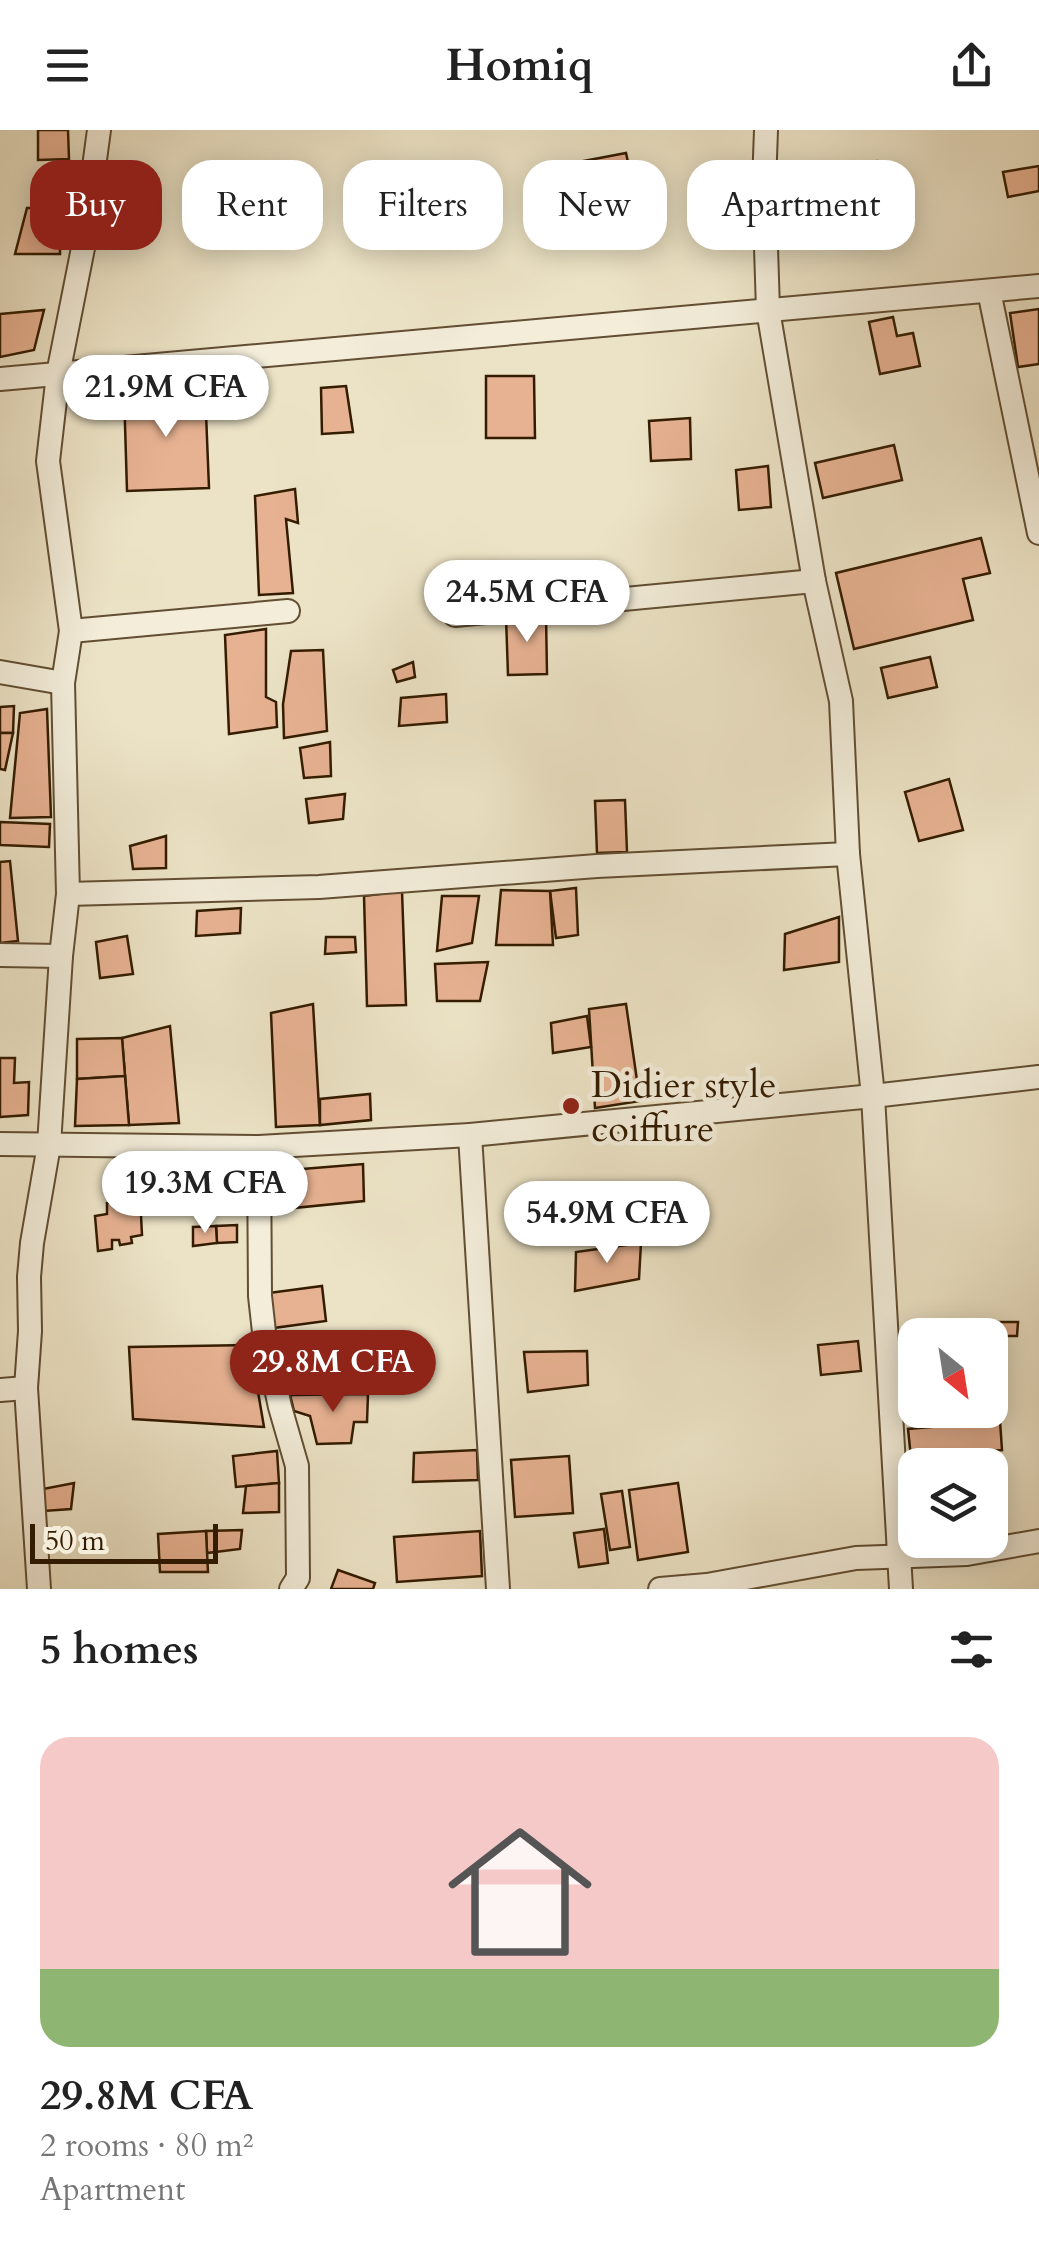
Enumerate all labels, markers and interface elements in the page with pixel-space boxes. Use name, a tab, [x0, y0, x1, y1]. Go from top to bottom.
text: Homiq	[446, 35, 593, 96]
icon: menu	[40, 38, 95, 93]
icon: share	[944, 38, 999, 93]
chip: Buy	[30, 160, 162, 250]
chip: Rent	[182, 160, 323, 250]
chip: Filters	[343, 160, 503, 250]
chip: New	[523, 160, 667, 250]
chip: Apartment	[687, 160, 915, 250]
pin: 21.9M CFA	[52, 355, 280, 440]
text: 21.9M CFA	[85, 365, 247, 409]
pin: 24.5M CFA	[413, 560, 641, 645]
text: 24.5M CFA	[446, 570, 608, 614]
place label: Didier style coiffure	[591, 1059, 777, 1155]
marker: Didier style coiffure	[560, 1095, 582, 1117]
pin: 19.3M CFA	[91, 1151, 319, 1236]
text: 19.3M CFA	[124, 1161, 286, 1205]
pin: 54.9M CFA	[493, 1181, 721, 1266]
text: 54.9M CFA	[526, 1191, 688, 1235]
north arrow	[898, 1318, 1008, 1428]
map controls	[898, 1318, 1008, 1558]
pin: 29.8M CFA	[219, 1330, 447, 1415]
text: 29.8M CFA	[252, 1340, 414, 1384]
button: layers	[898, 1448, 1008, 1558]
scale bar	[30, 1519, 218, 1564]
text: 50 m	[45, 1522, 105, 1560]
text: 5 homes	[40, 1621, 198, 1678]
icon: filters	[944, 1622, 999, 1677]
icon: home	[430, 1802, 610, 1982]
text: 29.8M CFA	[40, 2067, 253, 2124]
text: 2 rooms · 80 m²	[40, 2124, 253, 2168]
text: Apartment	[40, 2168, 185, 2212]

